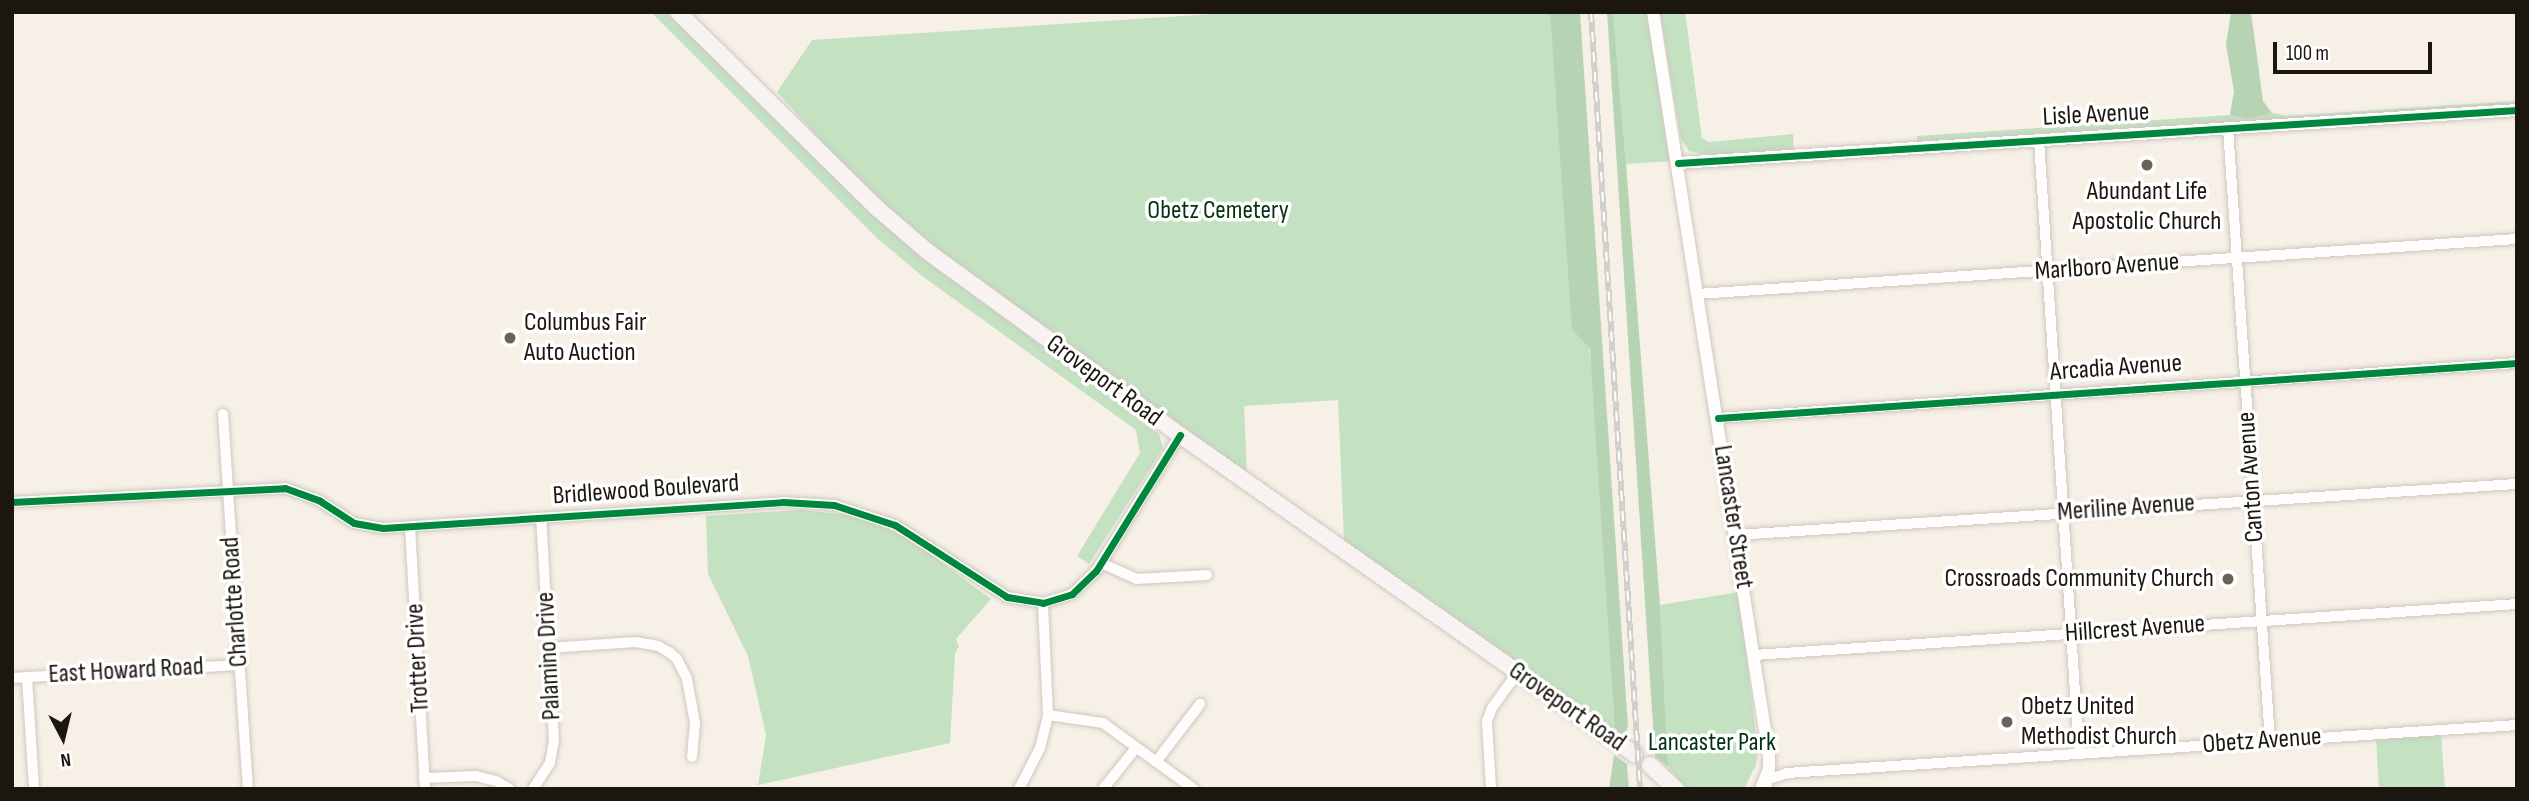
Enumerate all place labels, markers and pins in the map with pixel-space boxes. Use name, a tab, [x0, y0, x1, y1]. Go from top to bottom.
marker: Abundant Life Apostolic Church	[2139, 157, 2155, 173]
place label: Abundant Life Apostolic Church	[2073, 176, 2221, 238]
place label: Columbus Fair Auto Auction	[524, 307, 646, 368]
marker: Columbus Fair Auto Auction	[502, 330, 518, 346]
place label: Crossroads Community Church	[1944, 563, 2214, 595]
marker: Crossroads Community Church	[2220, 571, 2236, 587]
place label: Obetz United Methodist Church	[2021, 691, 2177, 752]
marker: Obetz United Methodist Church	[1999, 714, 2015, 730]

